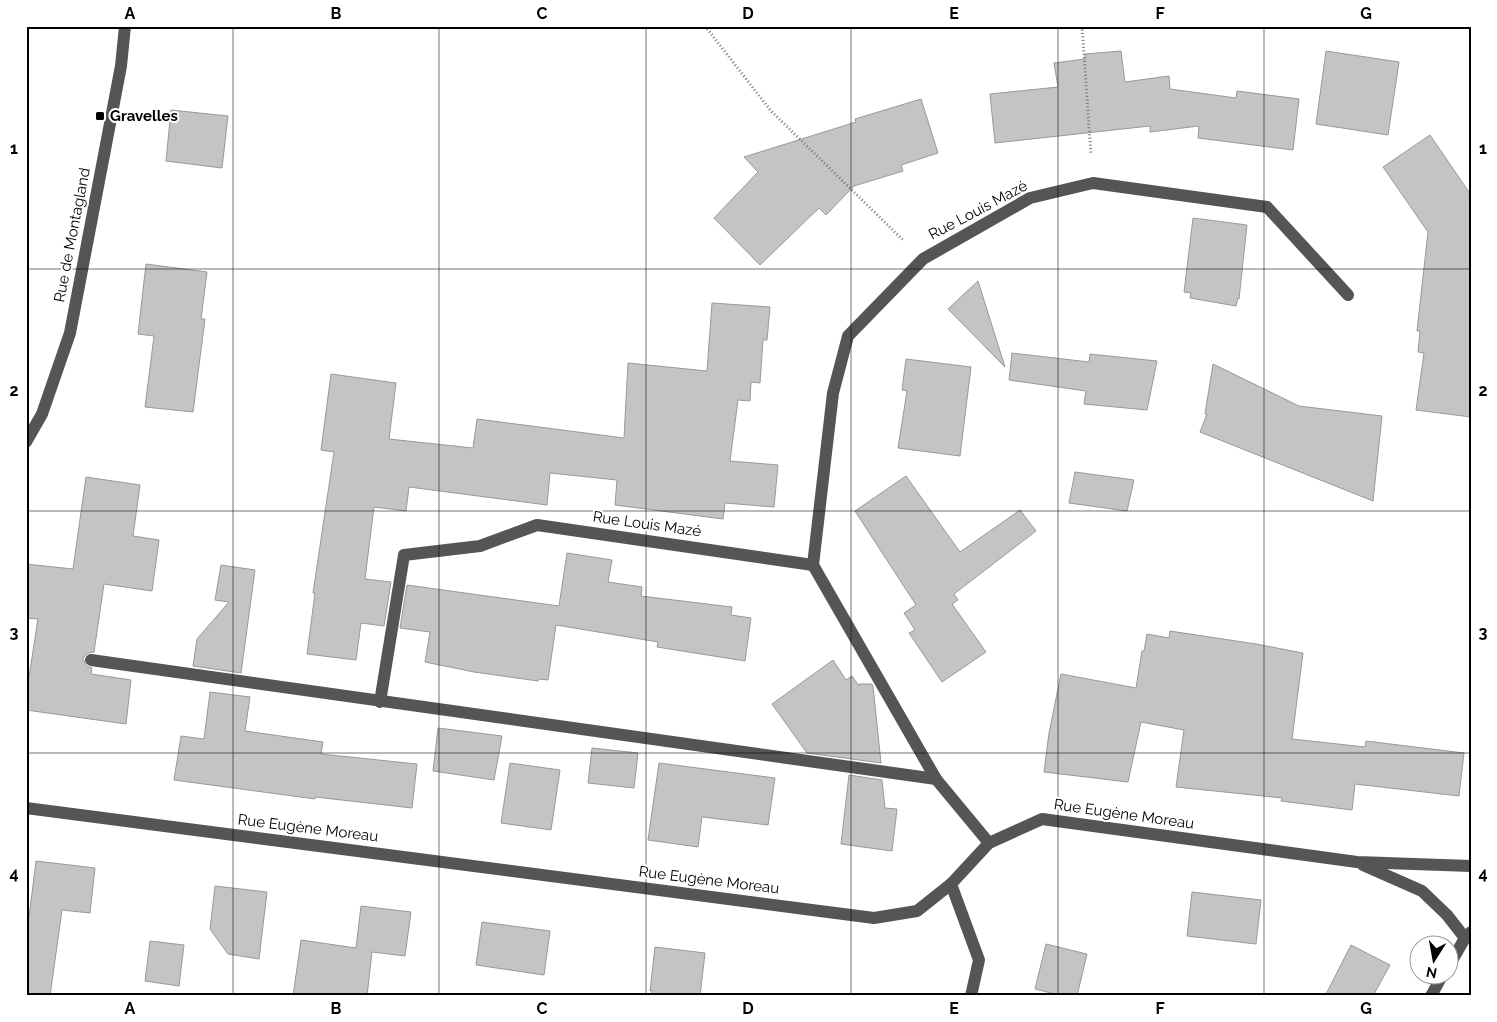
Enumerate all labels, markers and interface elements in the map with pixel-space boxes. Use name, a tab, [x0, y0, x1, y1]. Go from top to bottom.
text: A	[125, 4, 136, 23]
text: B	[331, 4, 342, 23]
text: C	[537, 4, 548, 23]
text: D	[742, 4, 754, 23]
text: E	[949, 4, 959, 23]
text: F	[1155, 4, 1165, 23]
text: G	[1360, 4, 1372, 23]
place label: Gravelles	[110, 107, 178, 125]
marker: Gravelles	[94, 110, 106, 122]
text: 1	[10, 139, 18, 158]
text: 1	[1479, 139, 1487, 158]
street label: Rue de Montagland	[50, 166, 94, 304]
street label: Rue Louis Mazé	[926, 176, 1031, 244]
text: 2	[9, 381, 19, 400]
text: 2	[1478, 381, 1488, 400]
street label: Rue Louis Mazé	[592, 507, 703, 541]
text: 3	[10, 623, 19, 642]
text: 3	[1479, 623, 1488, 642]
street label: Rue Eugène Moreau	[1053, 795, 1195, 833]
street label: Rue Eugène Moreau	[237, 810, 379, 846]
street label: Rue Eugène Moreau	[638, 862, 780, 898]
text: 4	[9, 864, 19, 883]
text: 4	[1478, 864, 1488, 883]
north arrow	[1410, 934, 1460, 984]
text: N	[1425, 964, 1438, 982]
text: A	[125, 999, 136, 1018]
text: B	[331, 999, 342, 1018]
text: C	[537, 999, 548, 1018]
text: D	[742, 999, 754, 1018]
text: E	[949, 999, 959, 1018]
text: F	[1155, 999, 1165, 1018]
text: G	[1360, 999, 1372, 1018]

